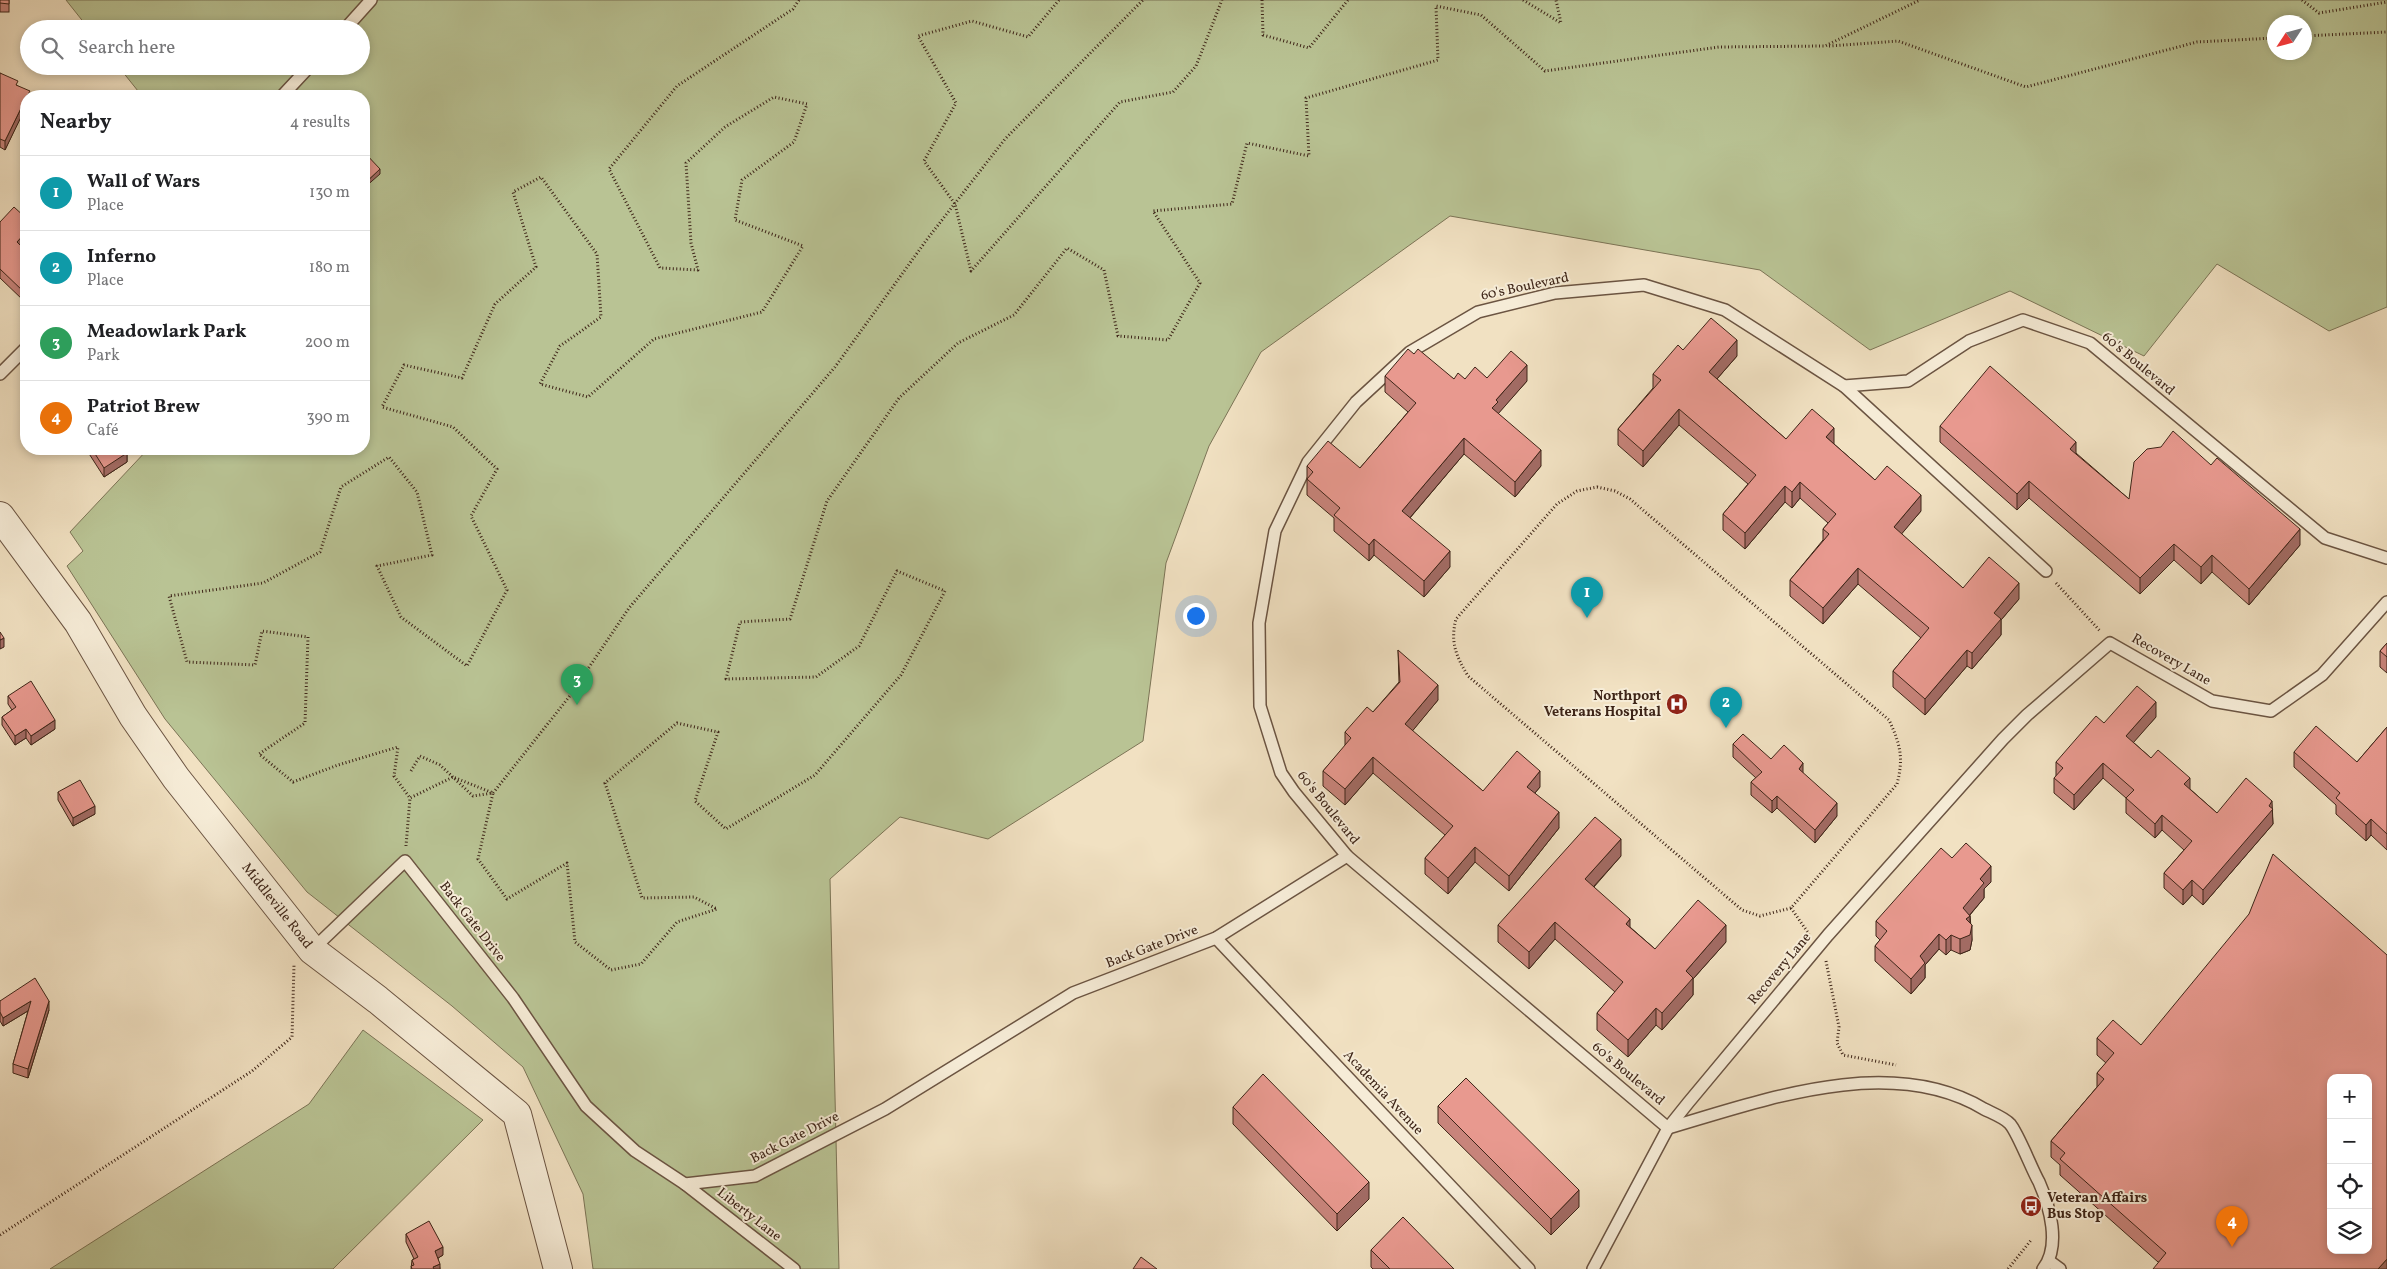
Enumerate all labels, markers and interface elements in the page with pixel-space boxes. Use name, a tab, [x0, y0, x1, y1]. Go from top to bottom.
north arrow	[2267, 15, 2312, 60]
search box	[20, 20, 370, 75]
icon: search	[38, 34, 66, 62]
text: Search here	[78, 35, 175, 61]
text: Nearby	[40, 108, 111, 137]
text: 4 results	[290, 112, 350, 134]
text: Wall of Wars	[87, 169, 200, 195]
text: 1	[53, 182, 59, 204]
text: 130 m	[309, 182, 350, 204]
text: Place	[87, 195, 124, 217]
text: Inferno	[87, 244, 156, 270]
text: 2	[52, 257, 60, 279]
text: 180 m	[309, 257, 350, 279]
street label: 60's Boulevard	[1479, 268, 1571, 306]
text: Place	[87, 270, 124, 292]
text: Meadowlark Park	[87, 319, 246, 345]
street label: 60's Boulevard	[2098, 328, 2179, 400]
text: 3	[52, 332, 60, 354]
text: 200 m	[305, 332, 350, 354]
text: Park	[87, 345, 120, 367]
text: Patriot Brew	[87, 394, 200, 420]
text: 4	[51, 407, 61, 429]
text: 390 m	[307, 407, 350, 429]
text: Café	[87, 420, 118, 442]
pin: 1	[1571, 577, 1603, 618]
your location	[1183, 603, 1209, 629]
street label: Recovery Lane	[2128, 630, 2215, 691]
pin: 3	[561, 664, 593, 705]
place label: Northport Veterans Hospital	[1544, 687, 1661, 722]
pin: 2	[1710, 687, 1742, 728]
hospital icon: Northport Veterans Hospital	[1665, 692, 1689, 716]
street label: 60's Boulevard	[1292, 767, 1364, 849]
street label: Middleville Road	[237, 859, 317, 953]
street label: Back Gate Drive	[435, 878, 510, 967]
street label: Back Gate Drive	[1103, 921, 1201, 973]
street label: Recovery Lane	[1744, 929, 1816, 1009]
street label: 60's Boulevard	[1588, 1038, 1669, 1110]
street label: Academia Avenue	[1339, 1046, 1428, 1140]
map controls	[2327, 1074, 2372, 1254]
button: +	[2327, 1074, 2372, 1119]
street label: Back Gate Drive	[747, 1107, 843, 1169]
button: −	[2327, 1119, 2372, 1164]
button: locate	[2327, 1164, 2372, 1209]
street label: Liberty Lane	[713, 1184, 785, 1246]
place label: Veteran Affairs Bus Stop	[2047, 1189, 2147, 1224]
bus stop icon: Veteran Affairs Bus Stop	[2019, 1194, 2043, 1218]
pin: 4	[2216, 1206, 2248, 1247]
button: layers	[2327, 1209, 2372, 1254]

